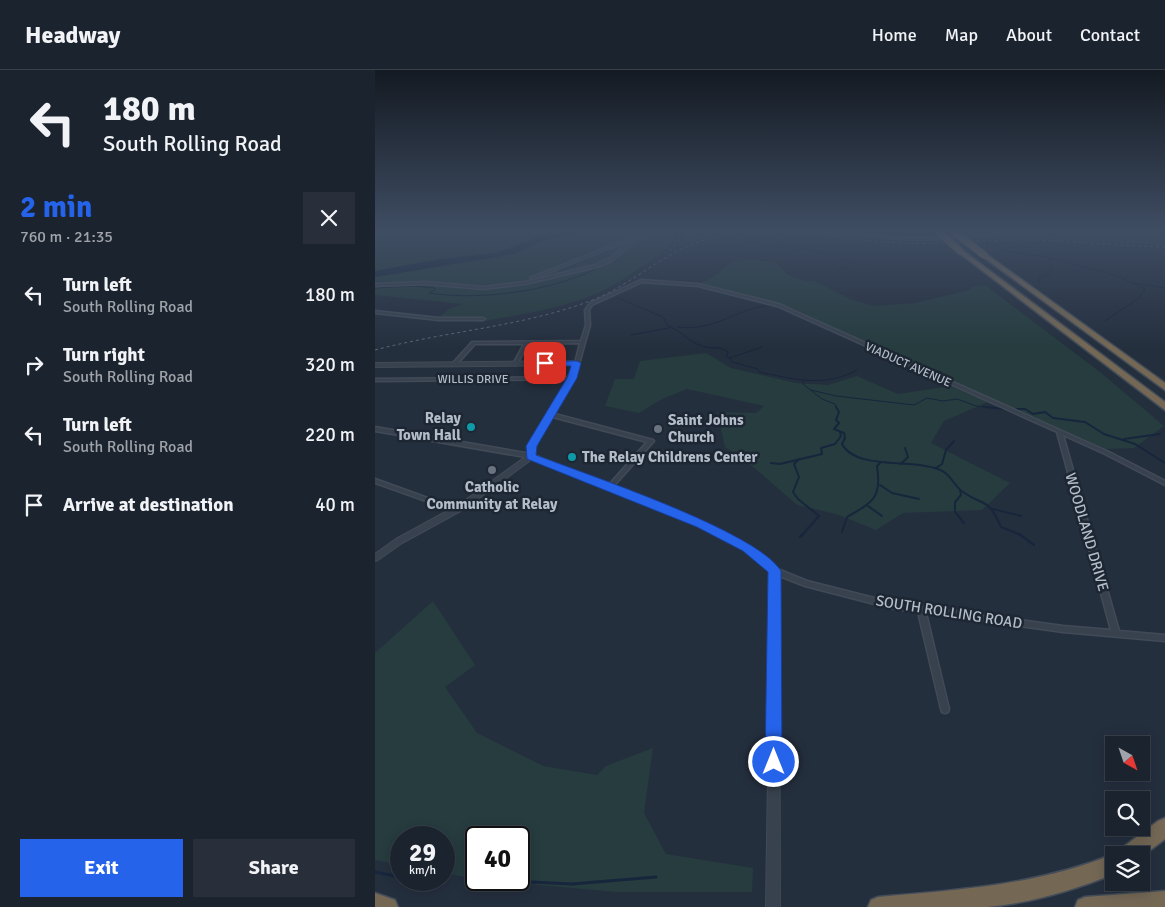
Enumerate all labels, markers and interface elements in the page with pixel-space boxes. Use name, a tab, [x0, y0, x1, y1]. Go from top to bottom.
text: Headway	[25, 20, 121, 50]
text: Home	[872, 24, 917, 46]
text: Map	[945, 24, 978, 46]
text: About	[1006, 24, 1052, 46]
text: Contact	[1080, 24, 1140, 46]
text: 180 m	[103, 87, 196, 130]
icon: left	[20, 90, 85, 155]
text: South Rolling Road	[103, 130, 282, 157]
text: 2 min	[20, 189, 92, 226]
button: close	[303, 192, 355, 244]
text: 760 m · 21:35	[20, 227, 113, 247]
text: Turn left	[63, 273, 132, 297]
icon: left	[20, 281, 48, 309]
text: 180 m	[305, 283, 355, 307]
text: South Rolling Road	[63, 297, 193, 317]
street label: VIADUCT AVENUE	[863, 339, 954, 391]
pin	[524, 342, 566, 384]
text: Turn right	[63, 343, 145, 367]
icon: arrive	[531, 349, 559, 377]
icon: right	[20, 351, 48, 379]
text: 320 m	[305, 353, 355, 377]
text: South Rolling Road	[63, 367, 193, 387]
street label: WILLIS DRIVE	[437, 372, 509, 387]
place label: Relay Town Hall	[397, 409, 462, 444]
place label: Saint Johns Church	[668, 411, 744, 446]
text: Turn left	[63, 413, 132, 437]
icon: left	[20, 421, 48, 449]
marker: Relay Town Hall	[465, 421, 477, 433]
text: 220 m	[305, 423, 355, 447]
marker: Saint Johns Church	[652, 423, 664, 435]
text: South Rolling Road	[63, 437, 193, 457]
place label: The Relay Childrens Center	[582, 448, 757, 466]
marker: The Relay Childrens Center	[566, 451, 578, 463]
marker: Catholic Community at Relay	[486, 464, 498, 476]
street label: WOODLAND DRIVE	[1061, 471, 1113, 593]
place label: Catholic Community at Relay	[426, 478, 558, 513]
icon: arrive	[20, 491, 48, 519]
text: Arrive at destination	[63, 493, 234, 517]
text: 40 m	[315, 493, 355, 517]
street label: SOUTH ROLLING ROAD	[875, 592, 1023, 632]
position arrow	[747, 735, 799, 787]
north arrow	[1105, 736, 1150, 781]
map controls	[1105, 736, 1150, 891]
button: search	[1105, 791, 1150, 836]
speed limit sign: 40	[465, 826, 530, 891]
text: 29	[409, 837, 436, 868]
button: Exit	[20, 839, 183, 897]
button: Share	[193, 839, 355, 897]
button: layers	[1105, 846, 1150, 891]
text: km/h	[409, 863, 436, 878]

